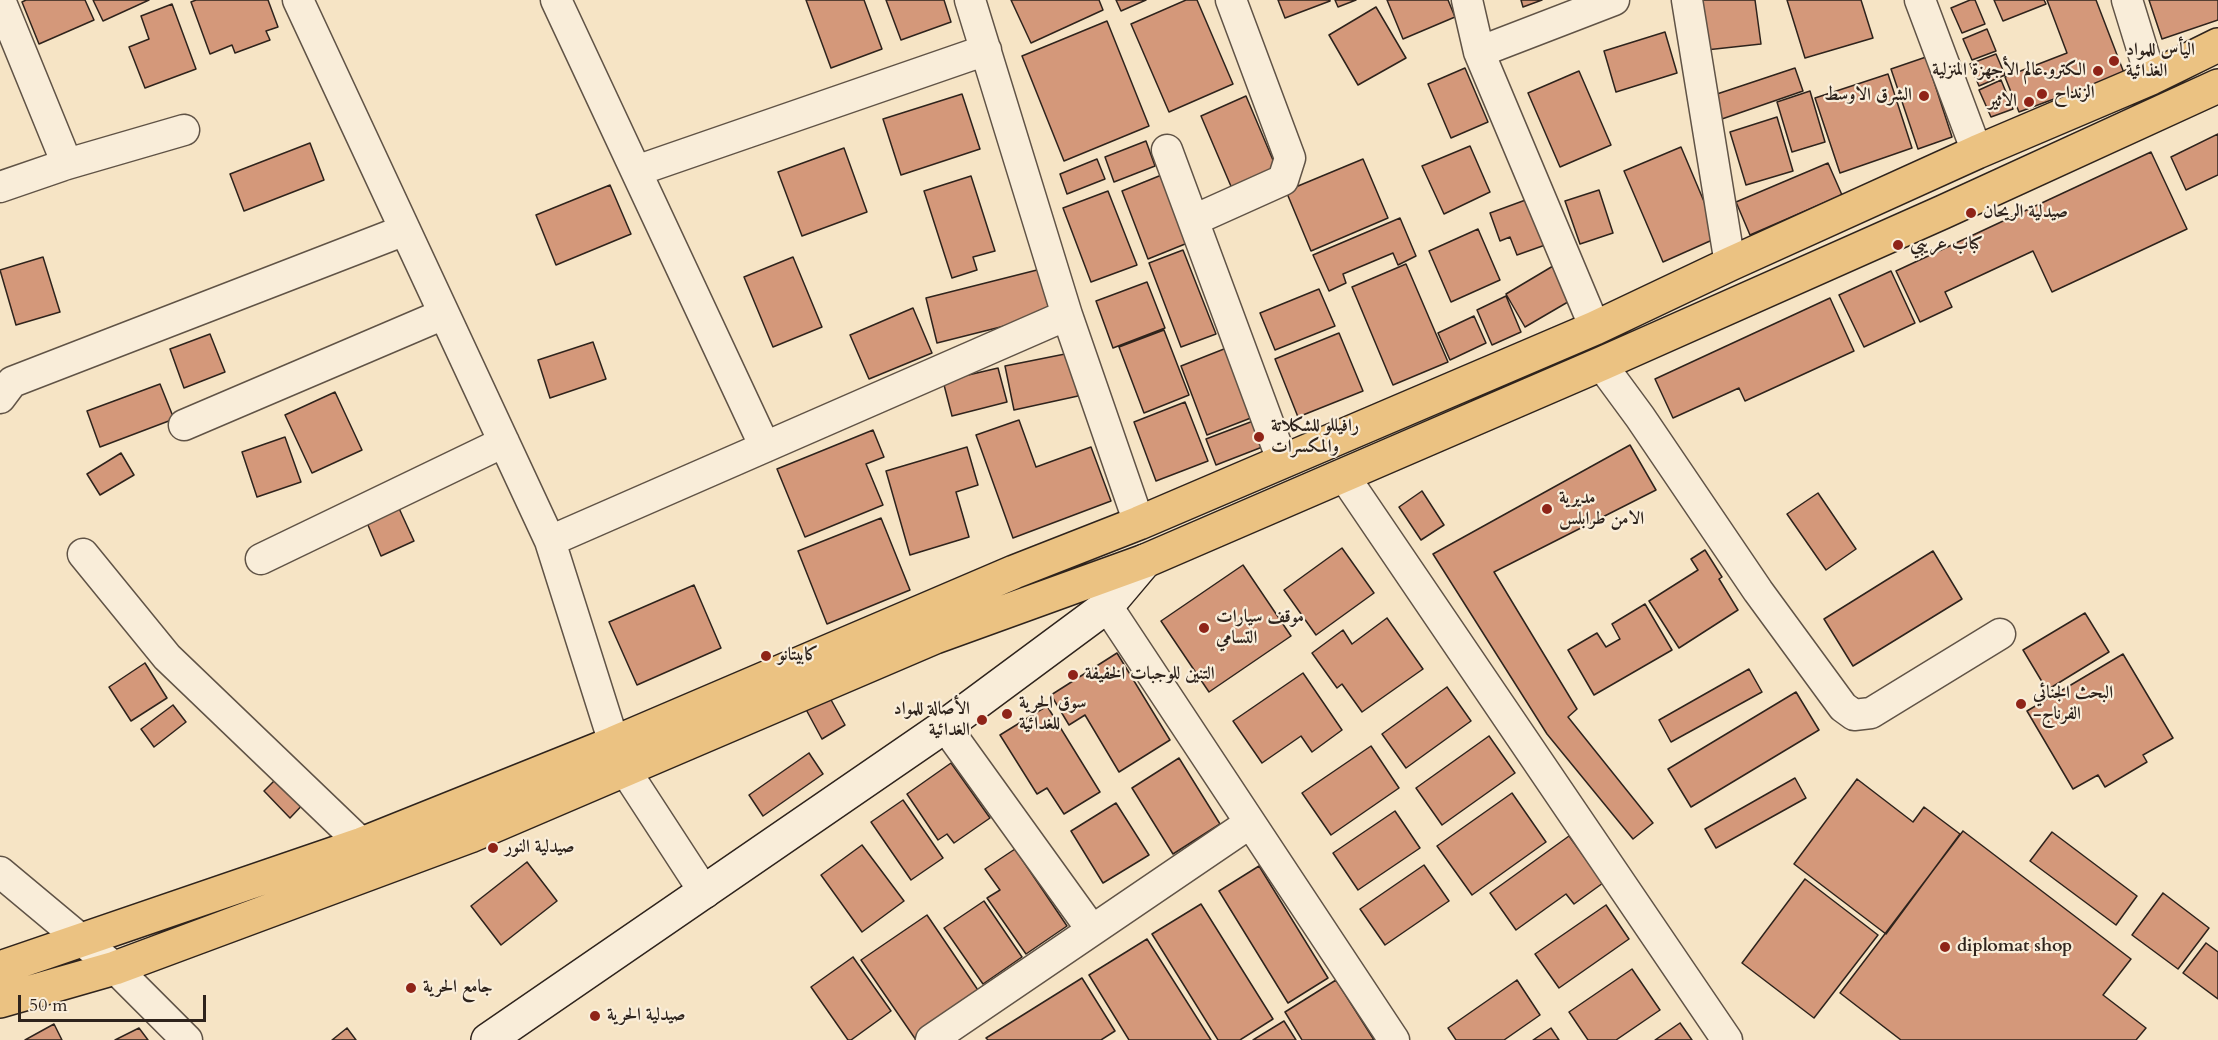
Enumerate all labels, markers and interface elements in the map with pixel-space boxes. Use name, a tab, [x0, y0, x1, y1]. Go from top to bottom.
place label: اليأس للمواد الغذائية	[2126, 40, 2195, 82]
marker: اليأس للمواد الغذائية	[2107, 54, 2121, 68]
place label: الكترو.عالم الأجهزة المنزلية	[1932, 60, 2086, 82]
marker: الكترو.عالم الأجهزة المنزلية	[2091, 64, 2105, 78]
place label: الزنداح	[2054, 83, 2095, 105]
place label: الشرق الاوسط	[1825, 85, 1912, 107]
marker: الزنداح	[2035, 87, 2049, 101]
marker: الشرق الاوسط	[1917, 89, 1931, 103]
place label: الاثير	[1988, 91, 2017, 113]
marker: الاثير	[2022, 95, 2036, 109]
place label: صيدلية الريحان	[1983, 202, 2068, 224]
marker: صيدلية الريحان	[1964, 206, 1978, 220]
place label: كباب عريبي	[1910, 234, 1983, 256]
marker: كباب عريبي	[1891, 238, 1905, 252]
place label: رافيللو للشكلاتة والمكسرات	[1271, 416, 1359, 458]
marker: رافيللو للشكلاتة والمكسرات	[1252, 430, 1266, 444]
place label: مديرية الامن طرابلس	[1559, 488, 1644, 530]
marker: مديرية الامن طرابلس	[1540, 502, 1554, 516]
place label: موقف سيارات التسامي	[1216, 607, 1304, 650]
marker: موقف سيارات التسامي	[1197, 621, 1211, 635]
place label: كابيتانو	[778, 645, 819, 667]
marker: كابيتانو	[759, 649, 773, 663]
place label: التنين للوجبات الخفيفة	[1085, 664, 1215, 686]
marker: التنين للوجبات الخفيفة	[1066, 668, 1080, 682]
place label: البحث الجنائي -الفرناج	[2033, 683, 2113, 726]
place label: سوق الحرية للغدائية	[1019, 693, 1087, 736]
marker: البحث الجنائي -الفرناج	[2014, 697, 2028, 711]
place label: الأصالة للمواد الغدائية	[894, 699, 970, 742]
marker: سوق الحرية للغدائية	[1000, 707, 1014, 721]
marker: الأصالة للمواد الغدائية	[975, 713, 989, 727]
place label: صيدلية النور	[505, 837, 574, 859]
marker: صيدلية النور	[486, 841, 500, 855]
place label: diplomat shop	[1957, 936, 2072, 958]
marker: diplomat shop	[1938, 940, 1952, 954]
place label: جامع الحرية	[423, 977, 493, 999]
marker: جامع الحرية	[404, 981, 418, 995]
scale bar	[21, 983, 208, 1021]
text: 50 m	[29, 993, 68, 1018]
place label: صيدلية الحرية	[607, 1005, 686, 1027]
marker: صيدلية الحرية	[588, 1009, 602, 1023]

